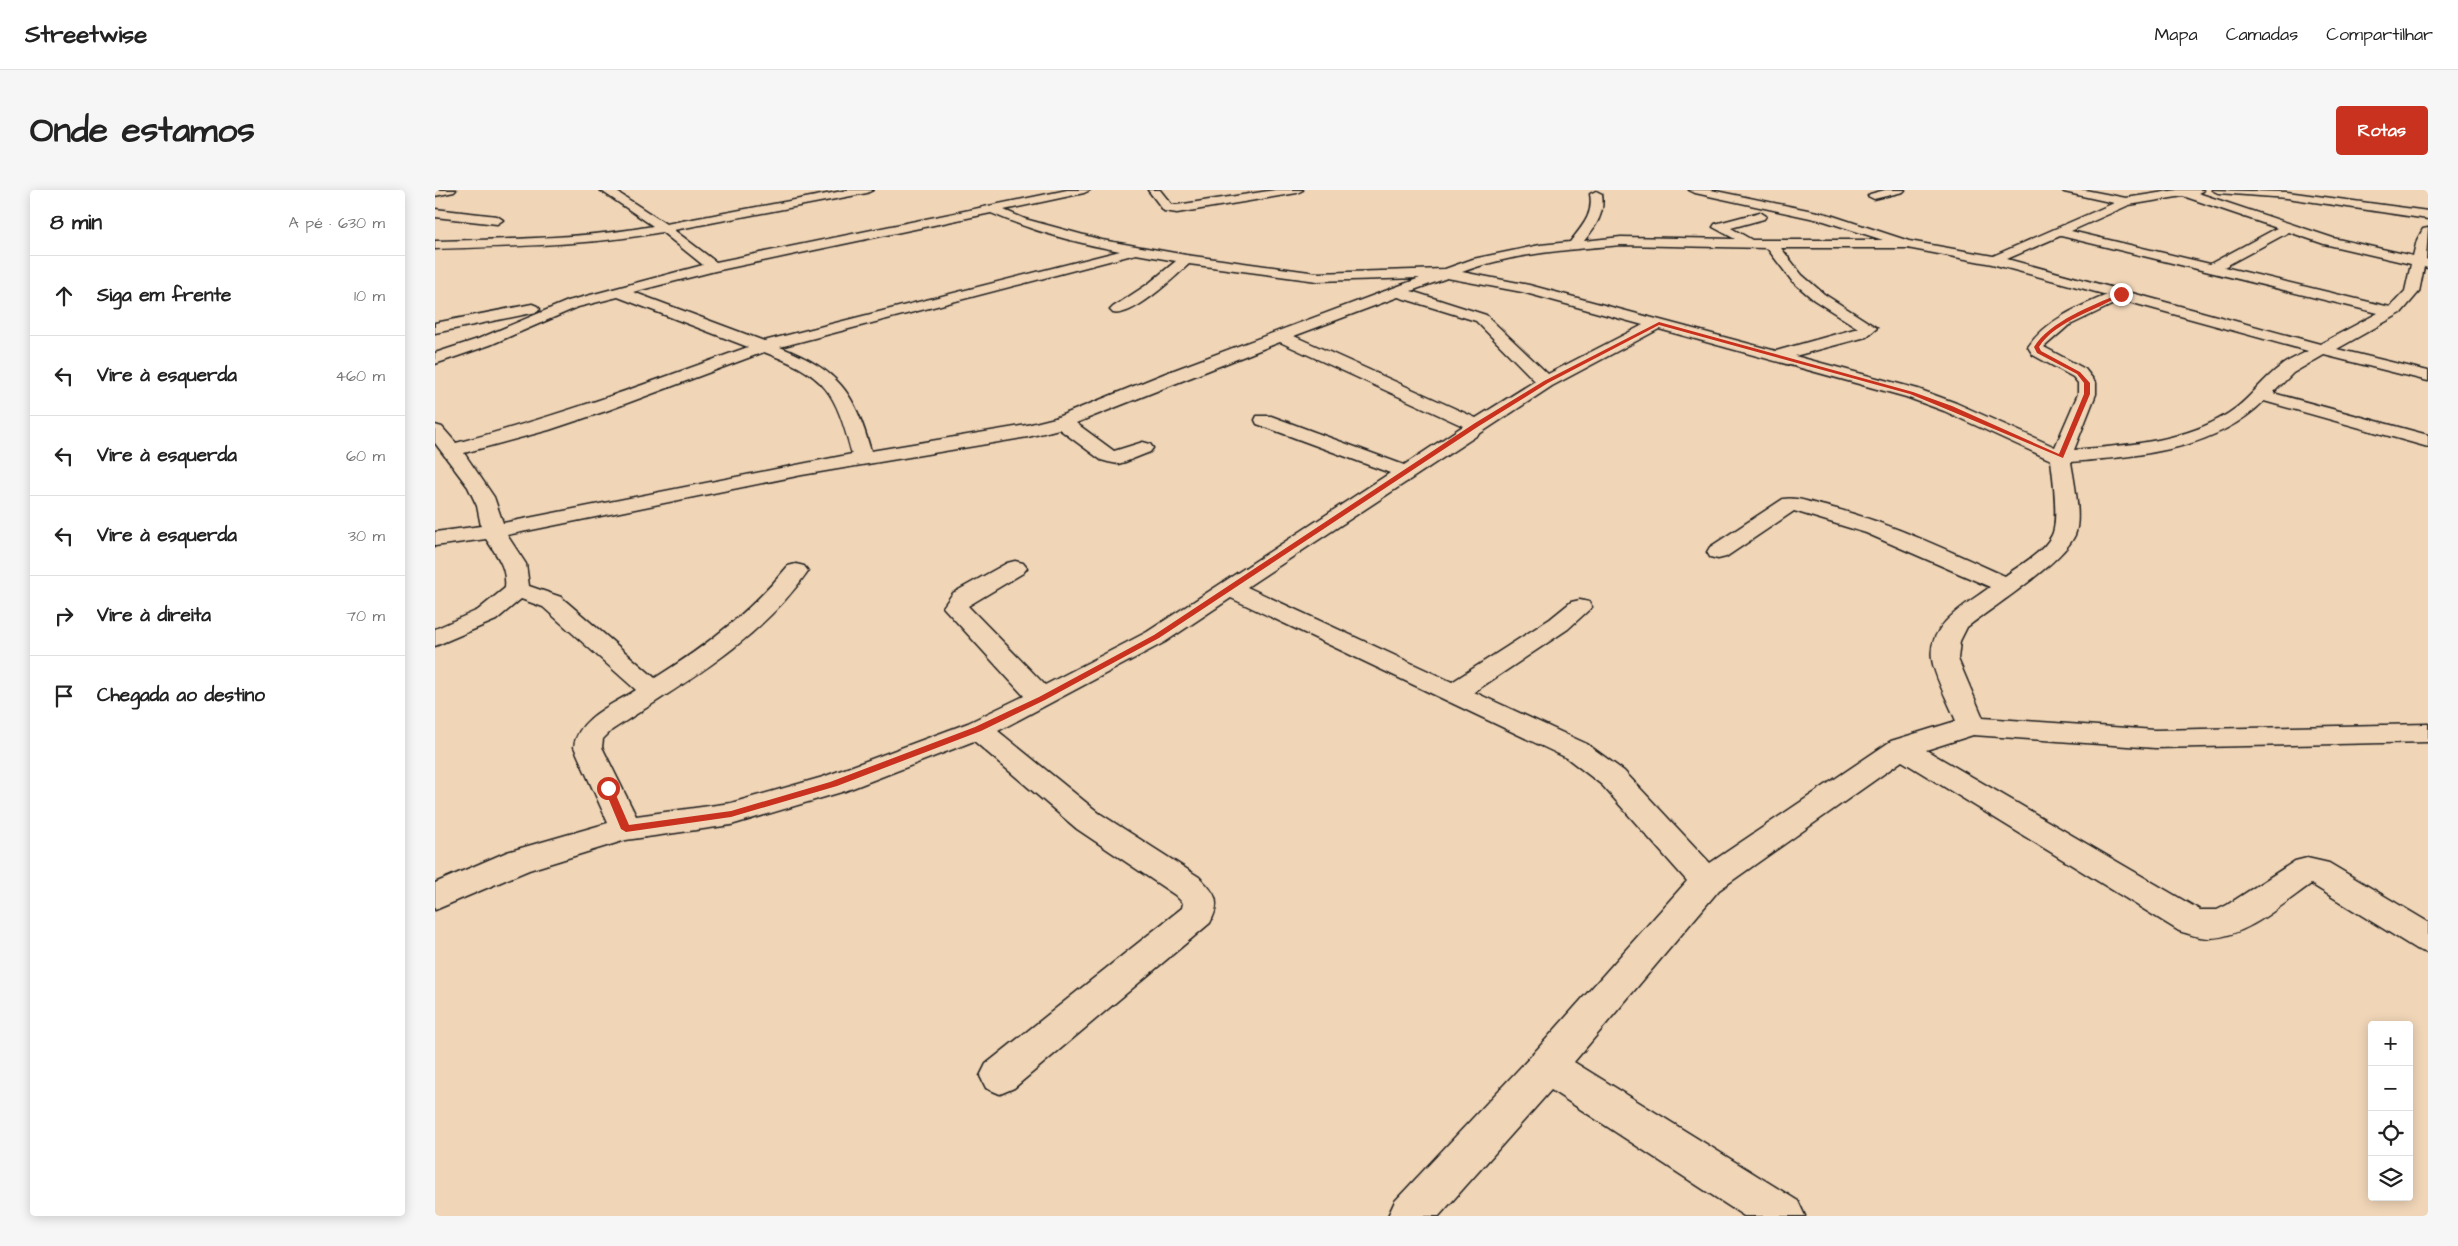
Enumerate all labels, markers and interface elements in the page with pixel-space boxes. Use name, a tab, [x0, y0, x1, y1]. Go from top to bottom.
text: Streetwise	[25, 18, 147, 52]
text: Mapa	[2154, 22, 2198, 47]
text: Camadas	[2226, 22, 2298, 47]
text: Compartilhar	[2326, 22, 2433, 47]
text: Onde estamos	[30, 106, 255, 155]
button: Rotas	[2336, 106, 2428, 155]
text: 8 min	[50, 208, 102, 237]
text: A pé · 630 m	[289, 212, 385, 234]
icon: ahead	[50, 282, 78, 310]
text: Siga em frente	[97, 282, 231, 309]
route end	[2110, 283, 2133, 306]
text: 10 m	[354, 285, 385, 307]
icon: left	[50, 362, 78, 390]
text: Vire à esquerda	[97, 362, 237, 389]
text: 460 m	[335, 365, 385, 387]
icon: left	[50, 442, 78, 470]
text: Vire à esquerda	[97, 442, 237, 469]
text: 60 m	[346, 445, 385, 467]
icon: left	[50, 522, 78, 550]
text: Vire à esquerda	[97, 522, 237, 549]
text: 30 m	[348, 525, 385, 547]
icon: right	[50, 602, 78, 630]
text: Vire à direita	[97, 602, 211, 629]
text: 70 m	[346, 605, 385, 627]
icon: arrive	[50, 682, 78, 710]
text: Chegada ao destino	[97, 682, 265, 709]
route start	[597, 777, 620, 800]
map controls	[2368, 1021, 2413, 1201]
button: +	[2368, 1021, 2413, 1066]
button: −	[2368, 1066, 2413, 1111]
button: locate	[2368, 1111, 2413, 1156]
button: layers	[2368, 1156, 2413, 1201]

